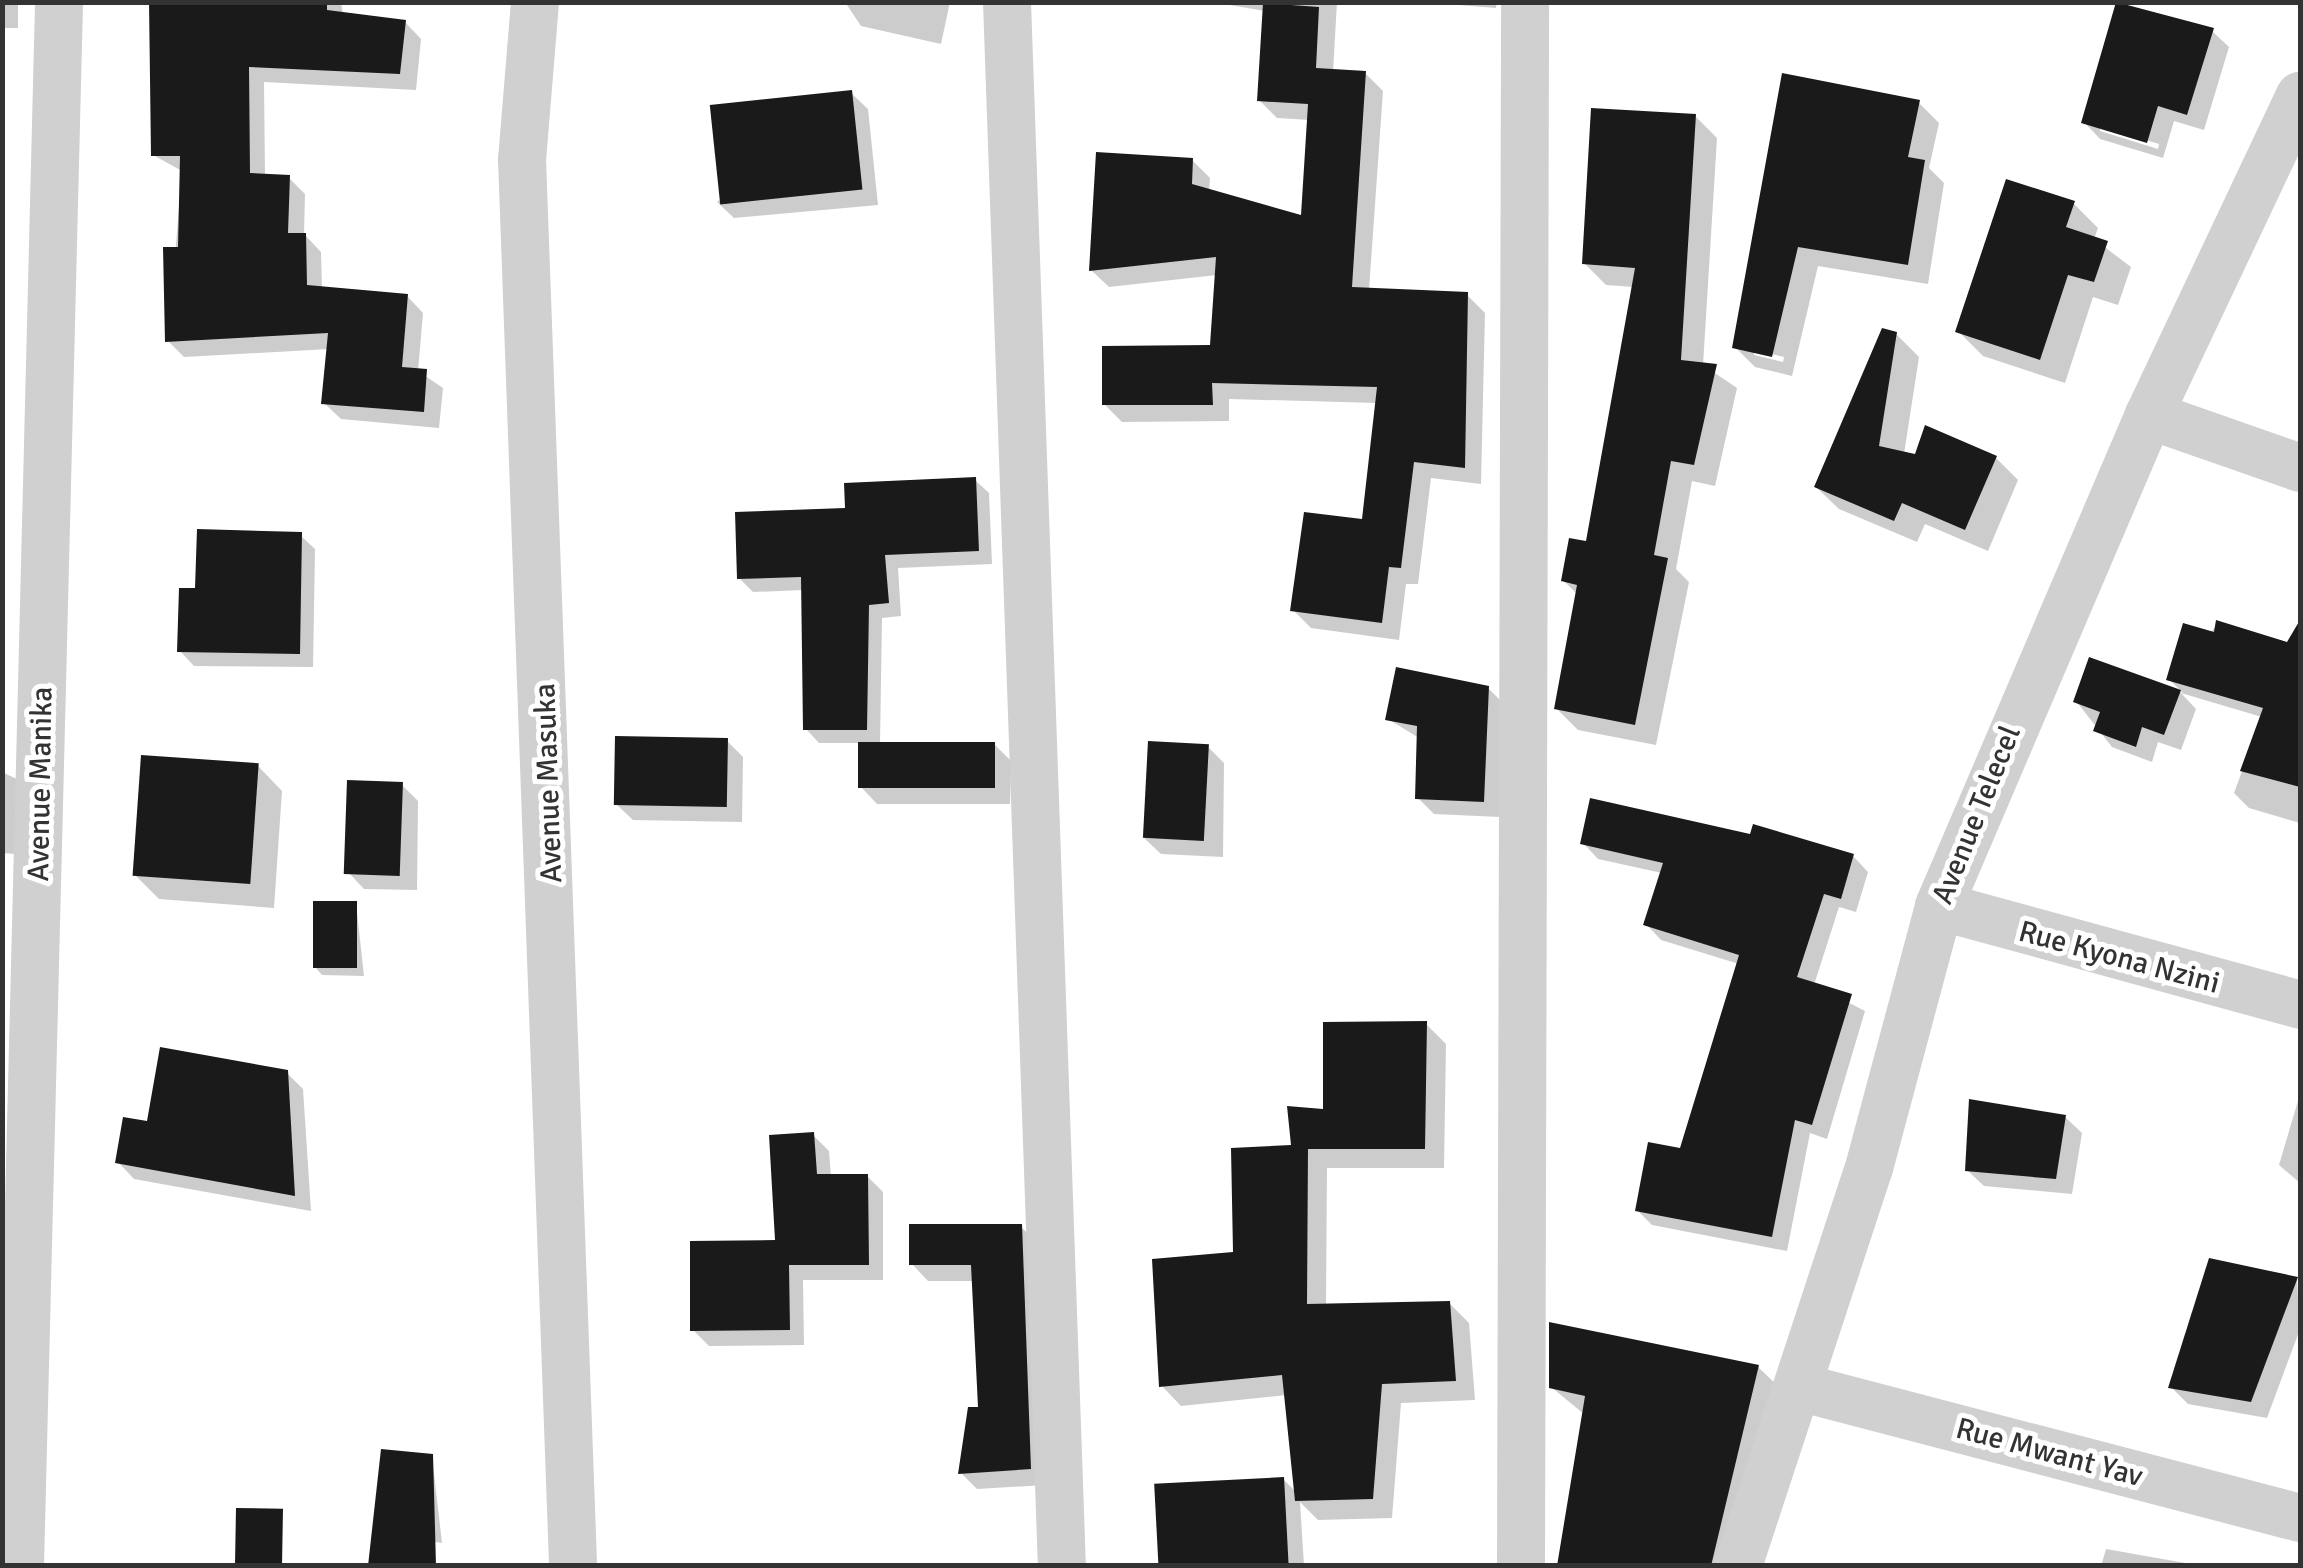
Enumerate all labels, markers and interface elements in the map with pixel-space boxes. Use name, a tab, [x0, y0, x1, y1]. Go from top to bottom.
street label: Avenue Masuka	[528, 683, 570, 883]
street label: Avenue Manika	[21, 686, 61, 882]
street label: Avenue Telecel	[1925, 721, 2029, 909]
street label: Rue Kyona Nzini	[2015, 914, 2223, 1002]
street label: Rue Mwant Yav	[1952, 1411, 2146, 1495]

